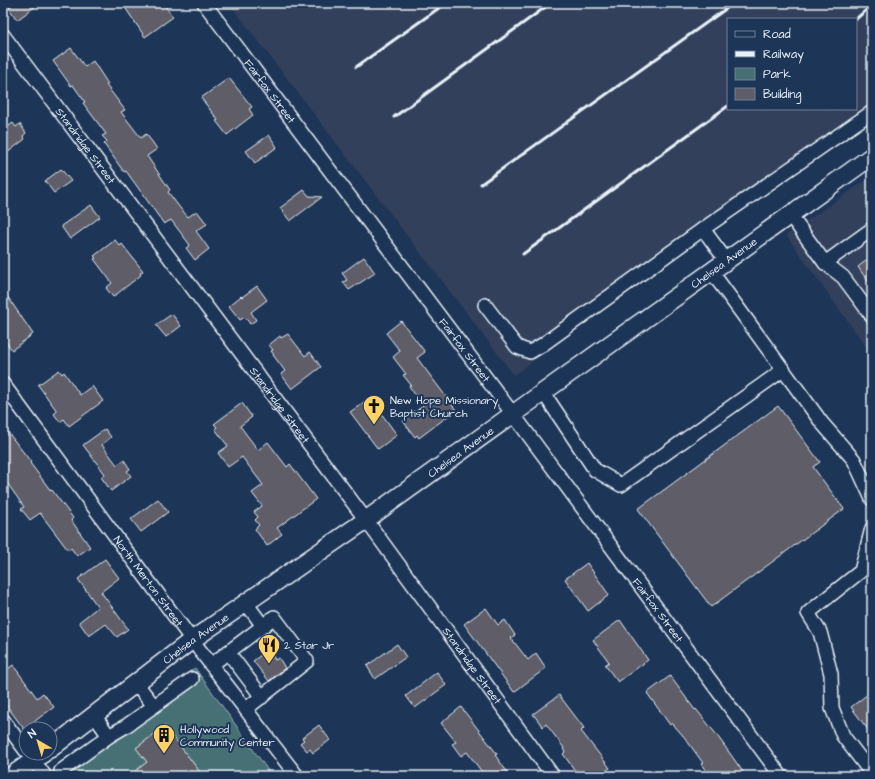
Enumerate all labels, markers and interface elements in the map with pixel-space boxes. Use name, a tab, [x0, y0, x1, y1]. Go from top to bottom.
legend	[727, 18, 857, 110]
text: Road	[763, 26, 791, 43]
text: Railway	[763, 46, 804, 64]
street label: Fairfax Street	[241, 56, 299, 127]
text: Park	[763, 66, 791, 83]
text: Building	[763, 86, 801, 104]
street label: Standridge Street	[52, 105, 119, 187]
street label: Chelsea Avenue	[688, 234, 760, 292]
street label: Fairfax Street	[435, 315, 494, 386]
street label: Standridge Street	[246, 364, 313, 447]
church icon: New Hope Missionary Baptist Church	[361, 393, 387, 426]
place label: New Hope Missionary Baptist Church	[390, 393, 498, 421]
street label: Chelsea Avenue	[425, 423, 497, 481]
street label: North Merton Street	[110, 533, 187, 630]
street label: Fairfax Street	[629, 575, 687, 646]
street label: Chelsea Avenue	[160, 610, 232, 668]
street label: Standridge Street	[439, 624, 505, 708]
restaurant icon: 2 Star Jr	[256, 632, 282, 665]
place label: 2 Star Jr	[284, 638, 334, 653]
north arrow	[18, 721, 58, 761]
building icon: Hollywood Community Center	[151, 722, 177, 755]
place label: Hollywood Community Center	[180, 722, 274, 751]
text: N	[25, 725, 40, 742]

